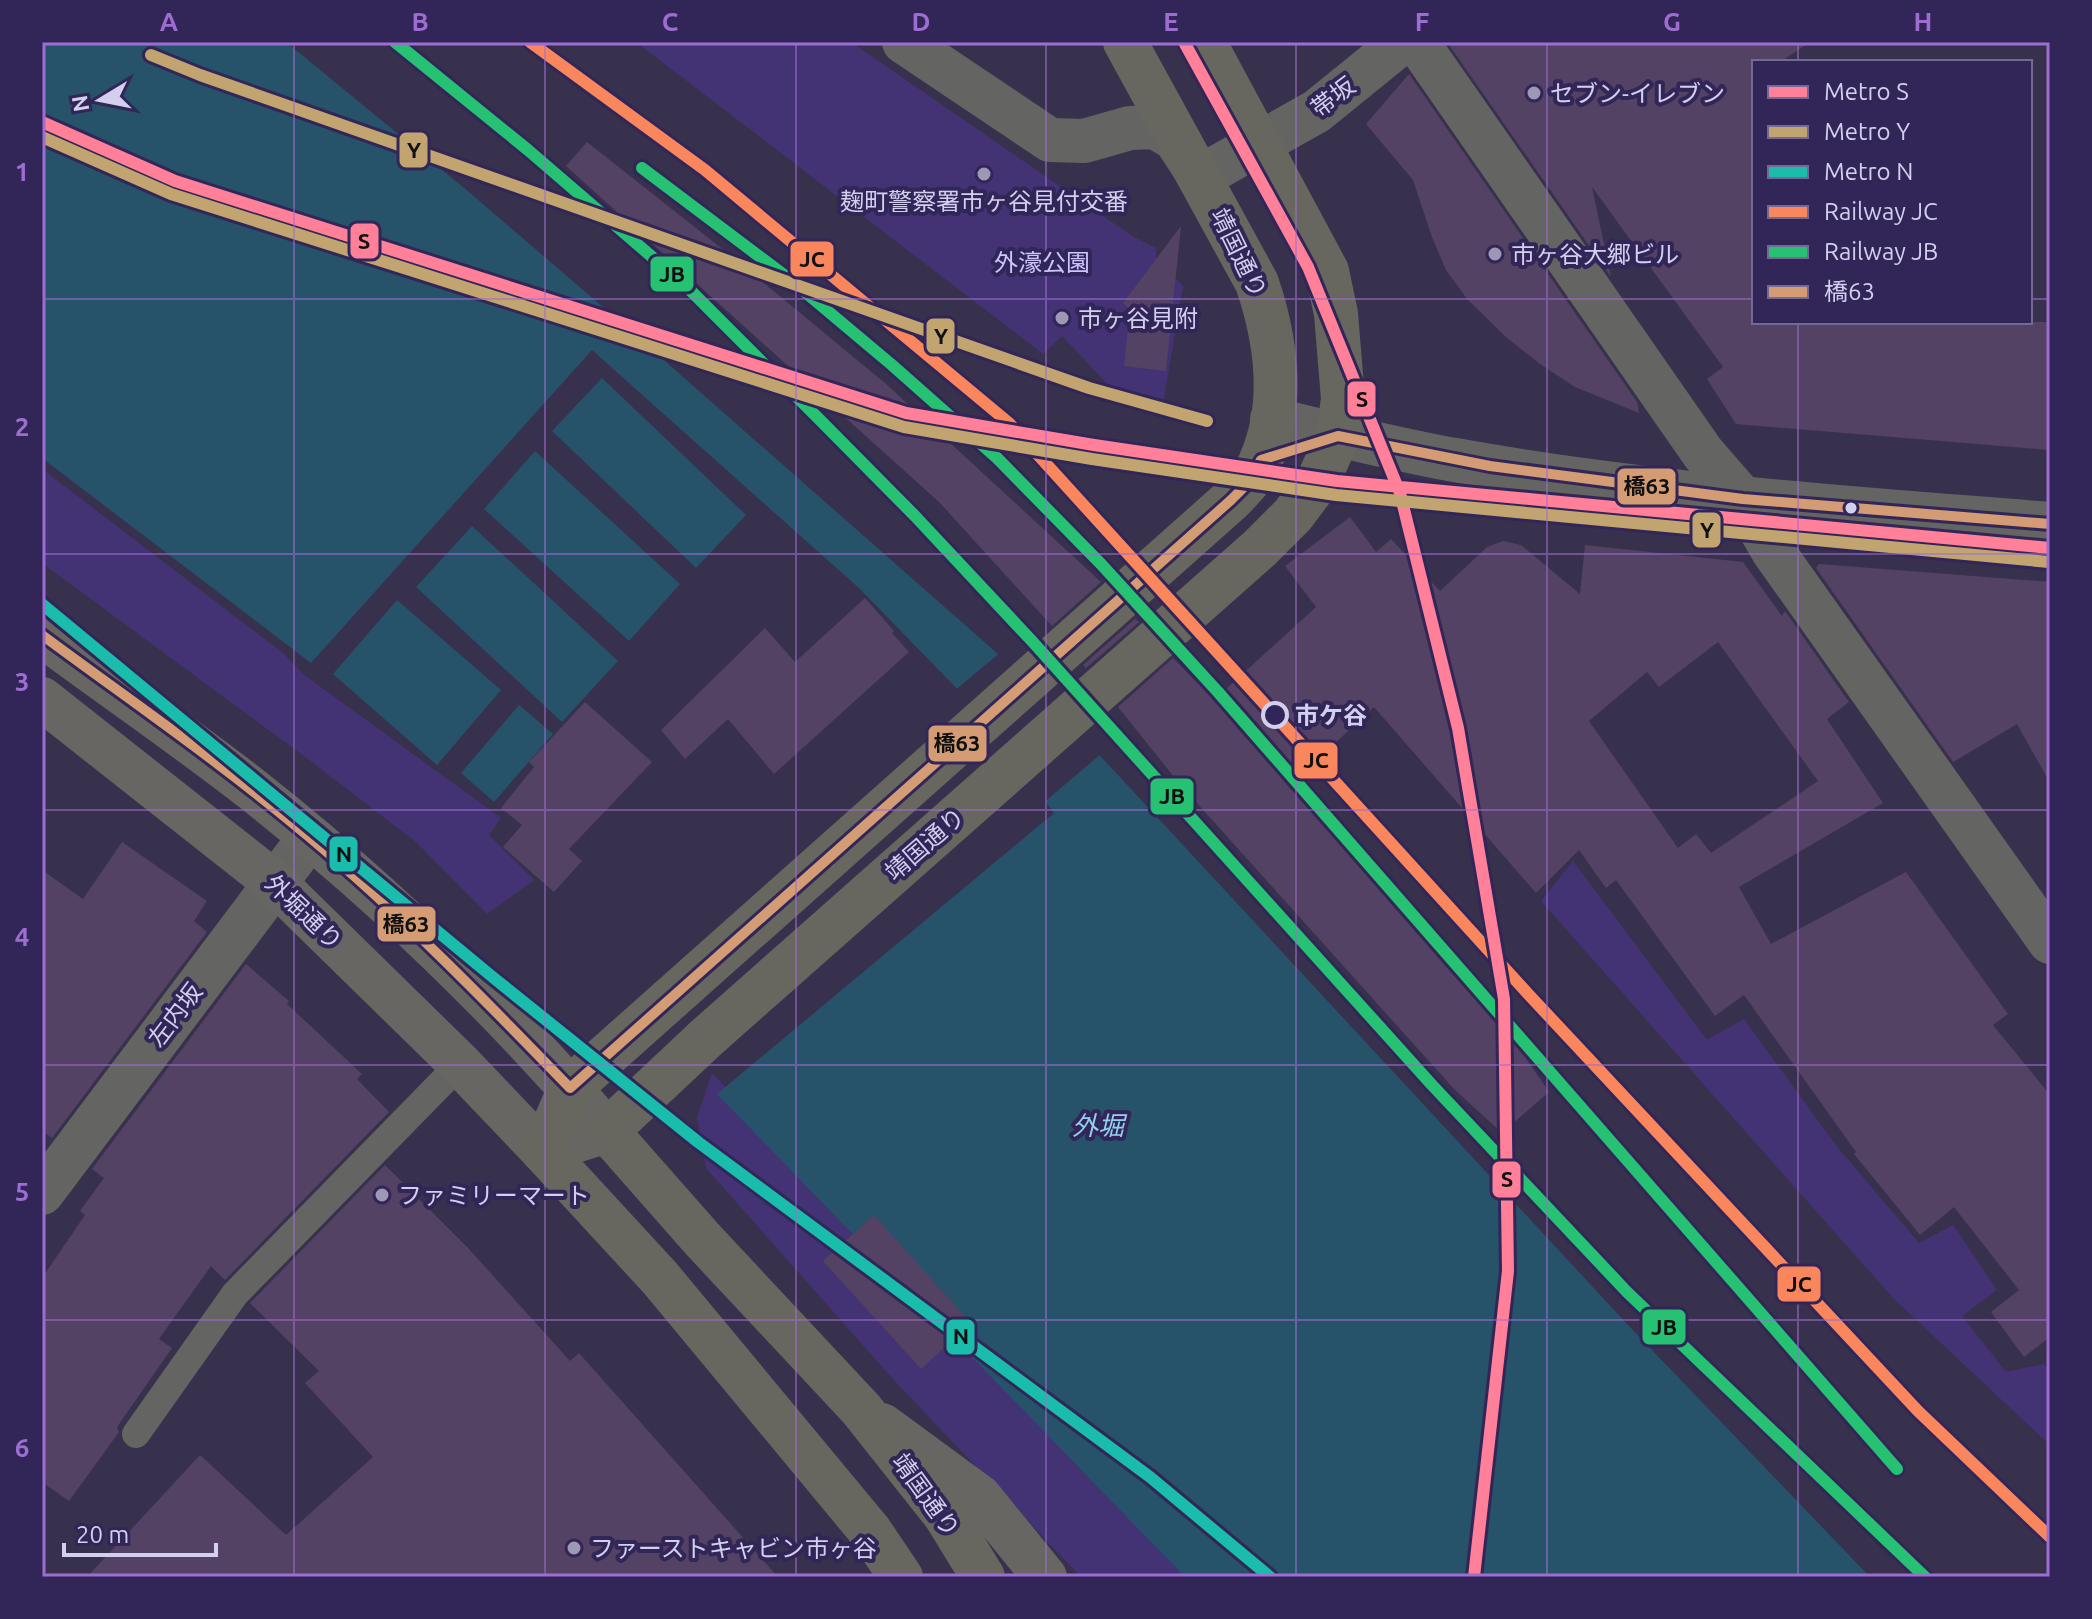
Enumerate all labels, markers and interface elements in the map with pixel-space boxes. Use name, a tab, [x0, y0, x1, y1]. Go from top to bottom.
text: A	[160, 7, 179, 36]
text: B	[411, 7, 429, 36]
text: C	[662, 7, 679, 36]
text: D	[912, 7, 930, 36]
text: E	[1163, 7, 1179, 36]
text: F	[1415, 7, 1429, 36]
text: G	[1663, 7, 1681, 36]
text: H	[1914, 7, 1932, 36]
north arrow	[60, 60, 140, 140]
legend	[1752, 60, 2032, 324]
street label: 帯坂	[1306, 72, 1360, 122]
text: Metro S	[1824, 78, 1909, 105]
place label: セブン-イレブン	[1550, 80, 1725, 107]
marker: セブン-イレブン	[1525, 84, 1543, 102]
text: N	[66, 93, 94, 114]
text: Metro Y	[1824, 118, 1910, 145]
line badge: Y	[398, 131, 429, 169]
text: Y	[407, 137, 421, 162]
text: 1	[15, 157, 29, 186]
text: Metro N	[1824, 158, 1913, 185]
marker: 麹町警察署市ヶ谷見付交番	[975, 165, 993, 183]
place label: 麹町警察署市ヶ谷見付交番	[840, 188, 1128, 215]
text: Railway JC	[1824, 198, 1938, 225]
street label: 靖国通り	[1206, 204, 1272, 302]
line badge: S	[349, 222, 380, 260]
text: S	[358, 228, 370, 253]
text: Railway JB	[1824, 238, 1938, 265]
line badge: JC	[789, 240, 835, 278]
place label: 市ヶ谷大郷ビル	[1511, 241, 1679, 268]
marker: 市ヶ谷大郷ビル	[1486, 245, 1504, 263]
text: JC	[799, 246, 825, 271]
park label: 外濠公園	[994, 249, 1090, 276]
line badge: JB	[649, 255, 695, 293]
text: JB	[659, 261, 685, 286]
text: 橋63	[1824, 278, 1875, 305]
place label: 市ヶ谷見附	[1078, 305, 1198, 332]
marker: 市ヶ谷見附	[1053, 309, 1071, 327]
line badge: Y	[925, 317, 956, 355]
text: Y	[934, 323, 948, 348]
line badge: S	[1346, 380, 1377, 418]
text: S	[1356, 386, 1368, 411]
text: 2	[15, 412, 29, 441]
line badge: 橋63	[1616, 467, 1677, 506]
text: 橋63	[1624, 473, 1670, 498]
unlabelled marker	[1843, 500, 1859, 516]
line badge: Y	[1691, 511, 1722, 549]
text: Y	[1700, 517, 1714, 542]
text: 3	[15, 667, 29, 696]
marker: 市ケ谷	[1262, 702, 1288, 728]
place label: 市ケ谷	[1295, 702, 1367, 729]
line badge: 橋63	[927, 724, 988, 763]
text: 橋63	[934, 730, 980, 755]
line badge: JC	[1293, 741, 1339, 780]
text: JC	[1303, 747, 1329, 772]
line badge: JB	[1149, 777, 1195, 816]
text: JB	[1159, 783, 1185, 808]
street label: 靖国通り	[880, 802, 970, 886]
line badge: N	[328, 835, 359, 873]
text: N	[336, 841, 352, 866]
street label: 外堀通り	[260, 869, 348, 955]
line badge: 橋63	[376, 905, 437, 943]
text: 橋63	[383, 911, 429, 936]
text: 4	[15, 922, 29, 951]
street label: 左内坂	[143, 978, 207, 1052]
water label: 外堀	[1072, 1111, 1128, 1140]
line badge: S	[1491, 1160, 1522, 1199]
text: S	[1501, 1166, 1513, 1191]
text: 5	[15, 1177, 29, 1206]
place label: ファミリーマート	[398, 1182, 590, 1209]
marker: ファミリーマート	[373, 1186, 391, 1204]
line badge: JC	[1776, 1265, 1822, 1303]
text: JC	[1786, 1271, 1812, 1296]
line badge: JB	[1641, 1308, 1687, 1346]
text: JB	[1651, 1314, 1677, 1339]
line badge: N	[945, 1318, 976, 1356]
text: N	[953, 1323, 969, 1348]
text: 6	[15, 1433, 29, 1462]
street label: 靖国通り	[887, 1448, 965, 1542]
scale bar	[64, 1507, 216, 1557]
text: 20 m	[76, 1521, 129, 1548]
place label: ファーストキャビン市ヶ谷	[590, 1535, 877, 1562]
marker: ファーストキャビン市ヶ谷	[565, 1539, 583, 1557]

